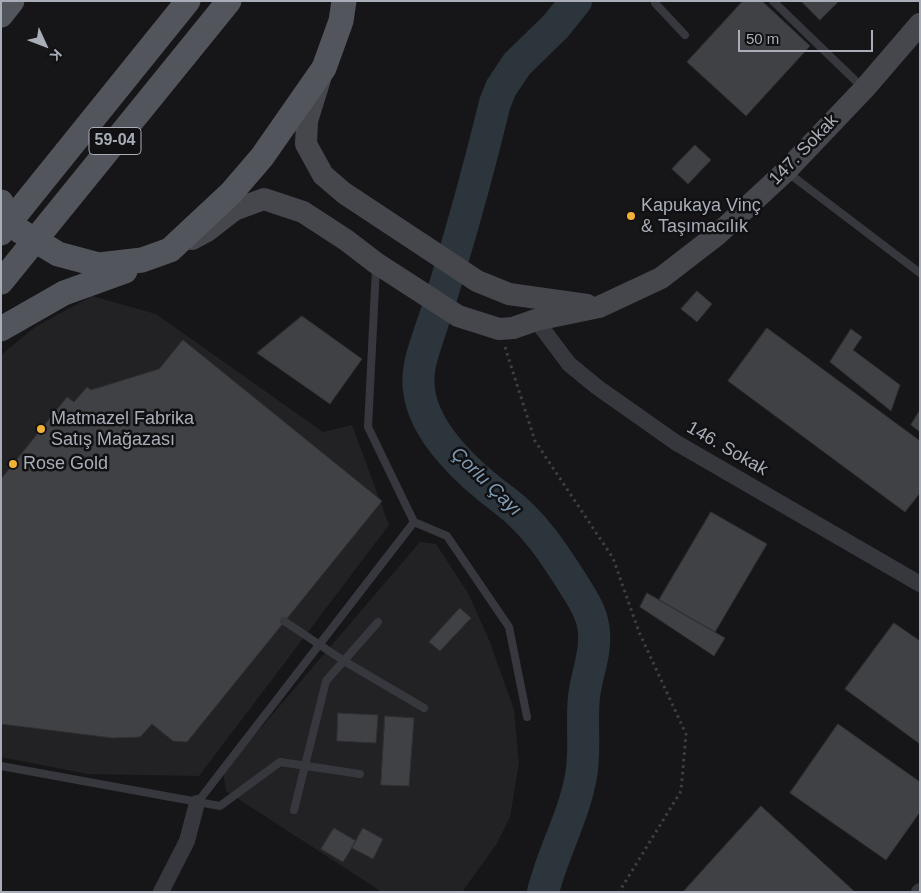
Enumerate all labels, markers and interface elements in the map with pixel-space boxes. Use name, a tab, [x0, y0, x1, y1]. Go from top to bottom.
north arrow	[20, 20, 70, 70]
scale bar	[741, 20, 876, 52]
text: 50 m	[746, 30, 779, 47]
text: K	[47, 46, 65, 64]
street label: 147. Sokak	[765, 110, 843, 190]
road number: 59-04	[89, 128, 141, 154]
place label: Kapukaya Vinç & Taşımacılık	[641, 195, 761, 238]
marker: Kapukaya Vinç & Taşımacılık	[625, 210, 637, 222]
place label: Matmazel Fabrika Satış Mağazası	[51, 408, 194, 450]
street label: 146. Sokak	[683, 417, 771, 481]
marker: Matmazel Fabrika Satış Mağazası	[35, 423, 47, 435]
water label: Çorlu Çayı	[446, 443, 526, 521]
place label: Rose Gold	[23, 453, 108, 475]
marker: Rose Gold	[7, 458, 19, 470]

